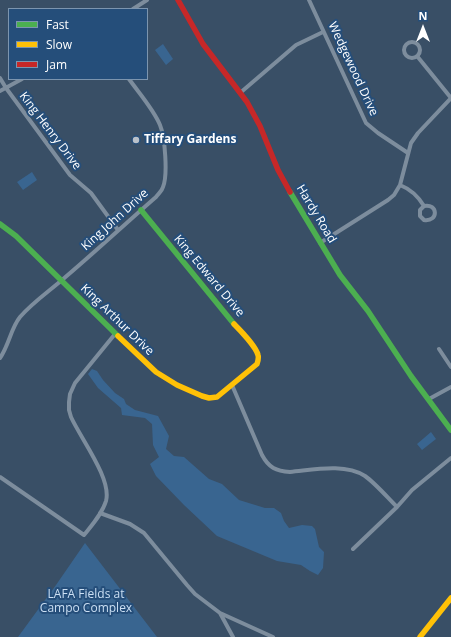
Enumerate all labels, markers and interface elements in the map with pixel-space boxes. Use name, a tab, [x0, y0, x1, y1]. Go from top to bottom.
legend	[8, 8, 148, 80]
north arrow	[403, 8, 443, 48]
text: N	[419, 8, 427, 23]
text: Fast	[46, 16, 69, 33]
street label: Wedgewood Drive	[325, 20, 381, 118]
text: Slow	[46, 36, 72, 53]
text: Jam	[46, 56, 67, 73]
street label: King Henry Drive	[16, 89, 84, 173]
place label: Tiffary Gardens	[144, 133, 236, 147]
marker: Tiffary Gardens	[131, 135, 141, 145]
street label: Hardy Road	[293, 182, 339, 246]
street label: King John Drive	[79, 186, 151, 254]
street label: King Edward Drive	[171, 232, 247, 320]
street label: King Arthur Drive	[77, 281, 157, 359]
park label: LAFA Fields at Campo Complex	[40, 588, 132, 616]

